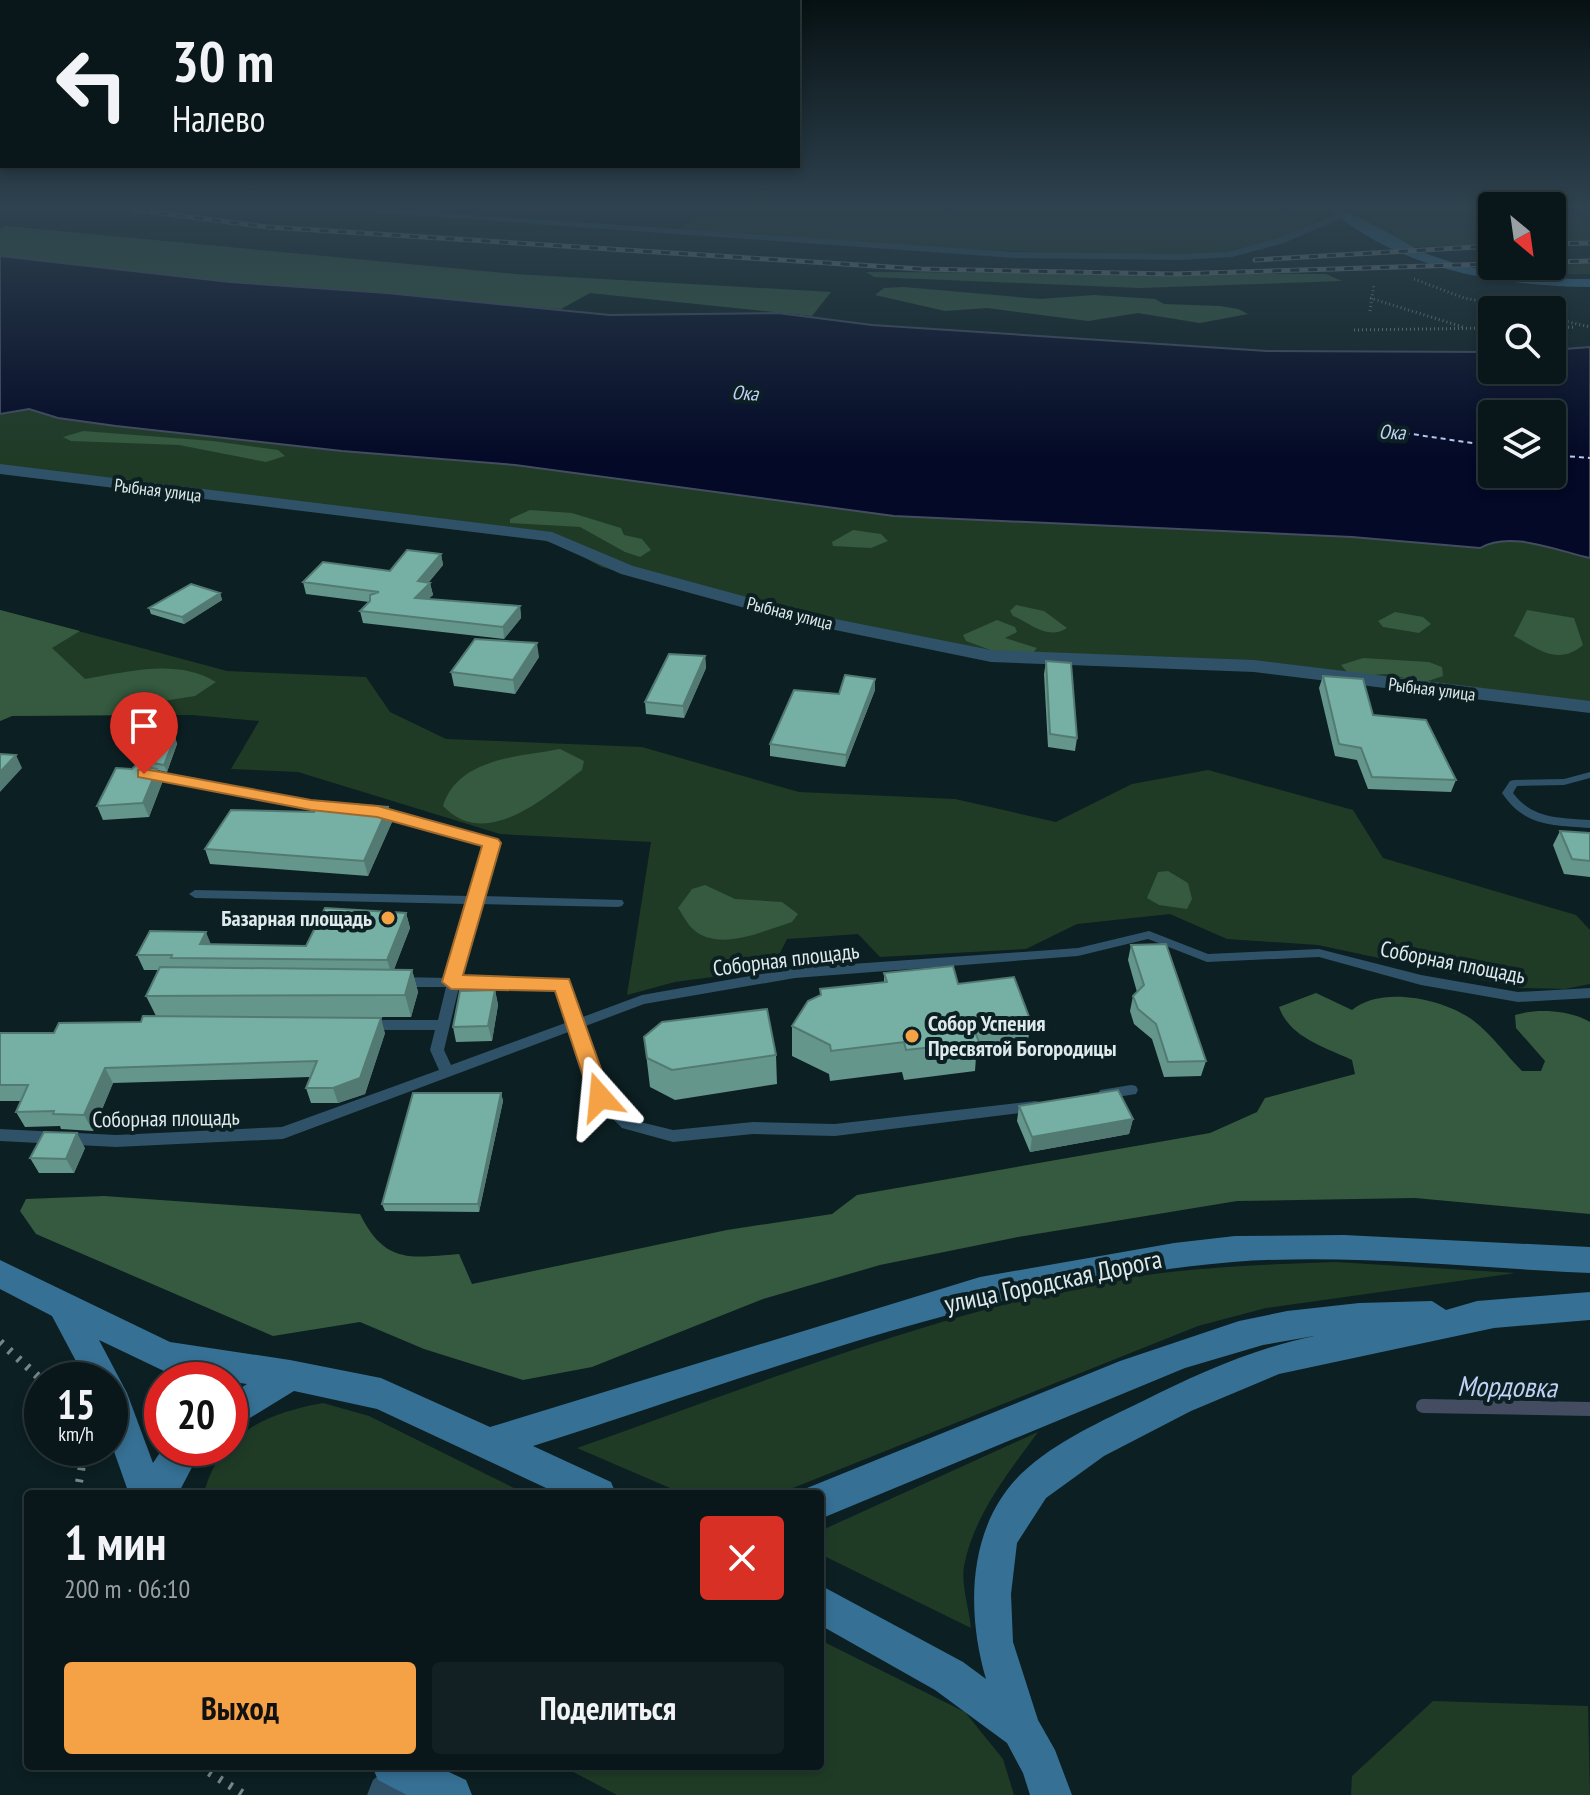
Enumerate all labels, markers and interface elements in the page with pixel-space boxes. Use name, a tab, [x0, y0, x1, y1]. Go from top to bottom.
text: 30 m	[172, 25, 274, 97]
icon: left	[40, 32, 144, 136]
text: Налево	[172, 95, 265, 142]
north arrow	[1478, 192, 1566, 280]
map controls	[1478, 192, 1566, 488]
button: search	[1478, 296, 1566, 384]
water label: Ока	[731, 379, 760, 407]
button: layers	[1478, 400, 1566, 488]
water label: Ока	[1378, 419, 1407, 445]
street label: Рыбная улица	[113, 473, 203, 507]
street label: Рыбная улица	[745, 591, 835, 635]
street label: Рыбная улица	[1387, 672, 1477, 706]
pin	[110, 692, 178, 774]
icon: arrive	[122, 704, 166, 748]
place label: Базарная площадь	[221, 904, 372, 932]
marker: Базарная площадь	[379, 909, 397, 927]
street label: Соборная площадь	[1378, 934, 1528, 990]
street label: Соборная площадь	[711, 936, 861, 982]
place label: Собор Успения Пресвятой Богородицы	[928, 1009, 1117, 1062]
marker: Собор Успения Пресвятой Богородицы	[903, 1027, 921, 1045]
position arrow	[558, 1055, 642, 1139]
street label: Соборная площадь	[92, 1103, 240, 1133]
street label: улица Городская Дорога	[941, 1242, 1165, 1320]
speed limit sign: 20	[144, 1362, 248, 1466]
water label: Мордовка	[1457, 1367, 1559, 1405]
text: 15	[57, 1378, 95, 1430]
text: km/h	[58, 1421, 94, 1447]
text: 1 мин	[64, 1511, 166, 1573]
button: close	[700, 1516, 784, 1600]
text: 200 m · 06:10	[64, 1572, 190, 1605]
button: Выход	[64, 1662, 416, 1754]
button: Поделиться	[432, 1662, 784, 1754]

